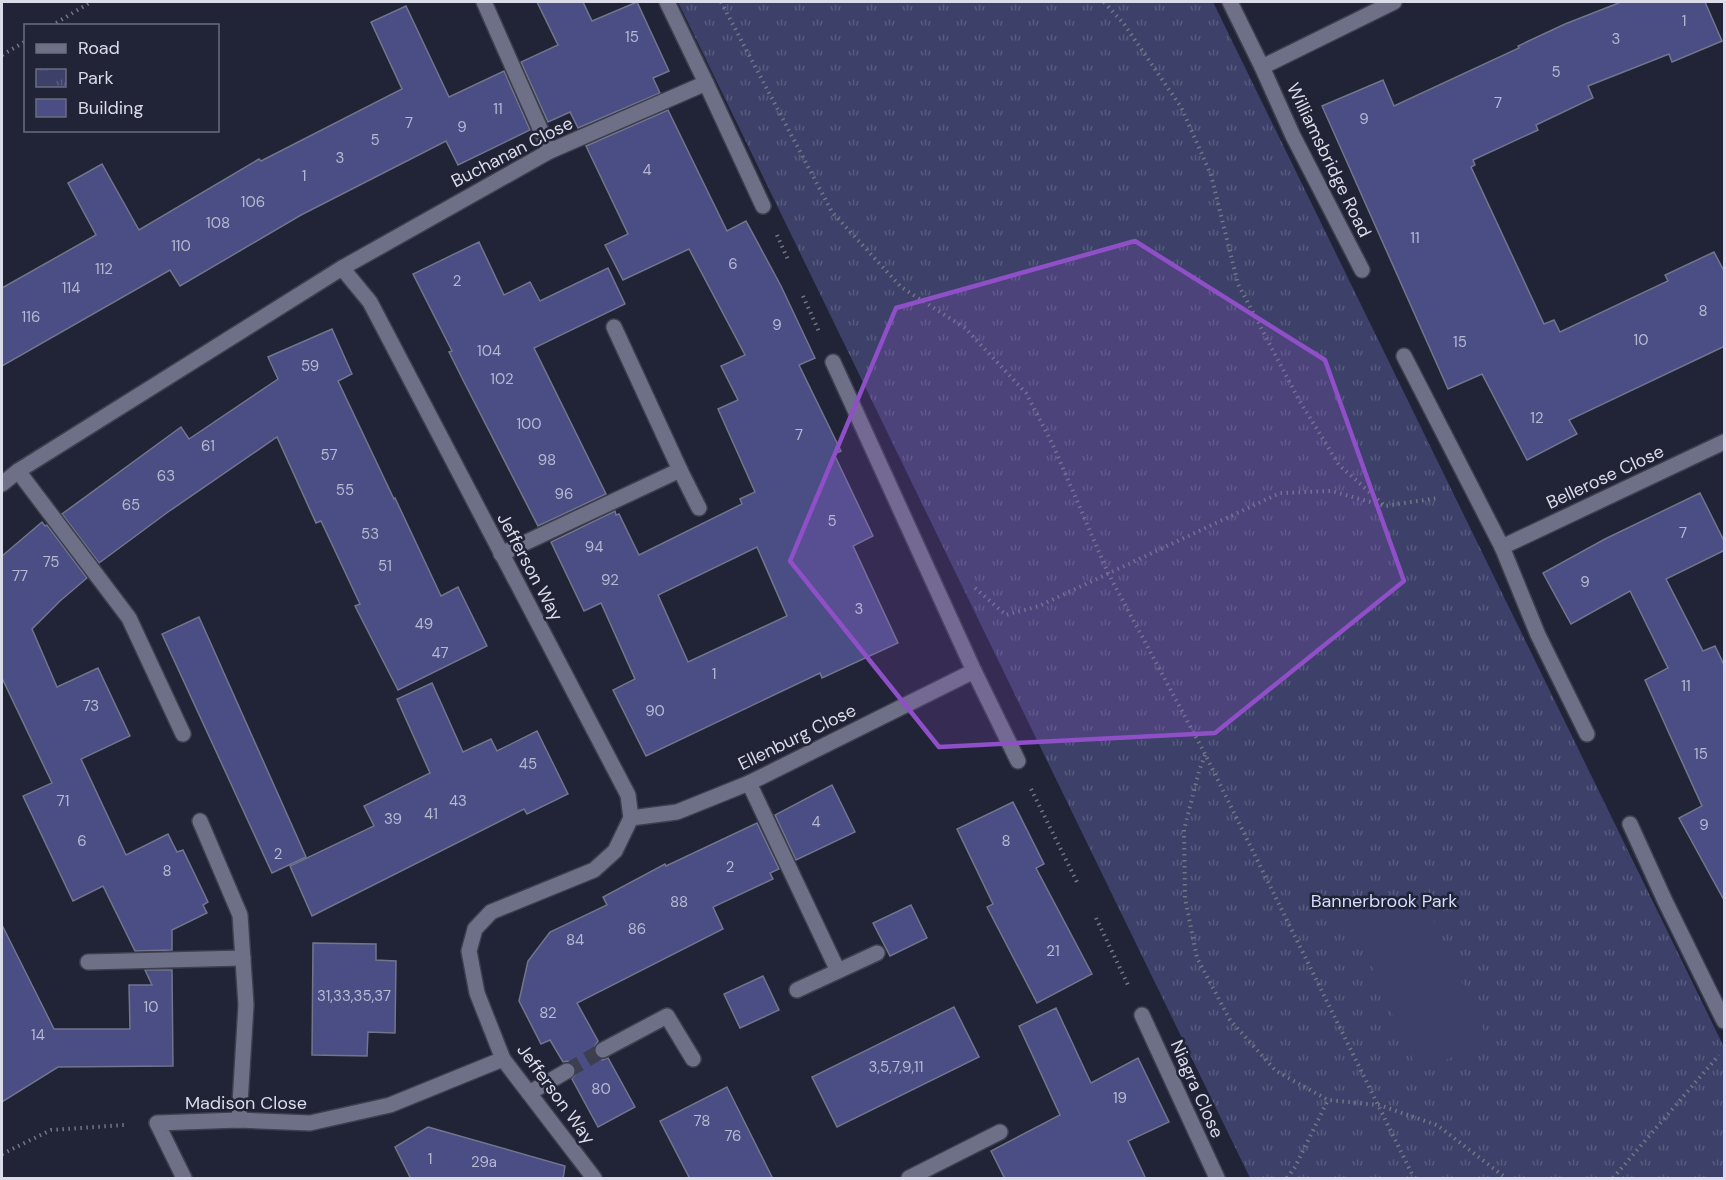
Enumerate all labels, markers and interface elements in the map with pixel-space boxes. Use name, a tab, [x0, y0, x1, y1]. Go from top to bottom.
house number: 1	[1682, 11, 1686, 31]
legend	[24, 24, 219, 132]
house number: 15	[625, 27, 639, 47]
house number: 3	[1612, 29, 1620, 49]
text: Road	[78, 36, 120, 60]
house number: 5	[1551, 62, 1561, 82]
text: Park	[78, 66, 114, 90]
street label: Williamsbridge Road	[1281, 79, 1377, 241]
house number: 7	[1494, 93, 1502, 113]
text: Building	[78, 96, 143, 120]
house number: 11	[493, 99, 503, 119]
house number: 9	[1359, 109, 1369, 129]
street label: Buchanan Close	[447, 111, 577, 193]
house number: 7	[405, 113, 413, 133]
house number: 9	[457, 117, 467, 137]
house number: 5	[370, 130, 380, 150]
house number: 3	[336, 148, 344, 168]
house number: 4	[642, 160, 652, 180]
house number: 1	[302, 166, 306, 186]
house number: 106	[241, 192, 265, 212]
house number: 108	[206, 213, 230, 233]
house number: 11	[1410, 228, 1420, 248]
house number: 110	[171, 236, 191, 256]
house number: 6	[728, 254, 738, 274]
house number: 112	[95, 259, 113, 279]
house number: 2	[453, 271, 461, 291]
house number: 114	[62, 278, 80, 298]
house number: 8	[1698, 301, 1708, 321]
house number: 116	[22, 307, 40, 327]
house number: 9	[772, 315, 782, 335]
house number: 10	[1634, 330, 1648, 350]
house number: 15	[1453, 332, 1467, 352]
house number: 104	[477, 341, 501, 361]
house number: 59	[301, 356, 319, 376]
house number: 102	[490, 369, 514, 389]
house number: 12	[1530, 408, 1544, 428]
house number: 100	[516, 414, 542, 434]
house number: 7	[795, 425, 803, 445]
house number: 61	[201, 436, 215, 456]
street label: Bellerose Close	[1542, 439, 1668, 515]
house number: 57	[321, 445, 337, 465]
house number: 98	[538, 450, 556, 470]
house number: 63	[157, 466, 175, 486]
house number: 55	[336, 480, 354, 500]
house number: 96	[555, 484, 573, 504]
house number: 65	[122, 495, 140, 515]
street label: Jefferson Way	[491, 509, 569, 625]
house number: 5	[827, 511, 837, 531]
house number: 7	[1679, 523, 1687, 543]
house number: 53	[361, 524, 379, 544]
house number: 94	[585, 537, 603, 557]
house number: 75	[43, 552, 59, 572]
house number: 51	[378, 556, 392, 576]
house number: 77	[12, 566, 28, 586]
house number: 92	[601, 570, 619, 590]
house number: 9	[1580, 572, 1590, 592]
house number: 3	[855, 599, 863, 619]
house number: 49	[415, 614, 433, 634]
house number: 47	[431, 643, 449, 663]
house number: 1	[712, 664, 716, 684]
house number: 11	[1681, 676, 1691, 696]
house number: 73	[83, 696, 99, 716]
street label: Ellenburg Close	[734, 698, 860, 776]
house number: 90	[645, 701, 665, 721]
house number: 15	[1694, 744, 1708, 764]
house number: 45	[519, 754, 537, 774]
house number: 71	[57, 791, 69, 811]
house number: 43	[449, 791, 467, 811]
house number: 41	[424, 804, 438, 824]
house number: 39	[384, 809, 402, 829]
house number: 4	[811, 812, 821, 832]
house number: 9	[1699, 815, 1709, 835]
house number: 6	[77, 831, 87, 851]
house number: 8	[1001, 831, 1011, 851]
house number: 2	[274, 844, 282, 864]
house number: 2	[726, 857, 734, 877]
house number: 8	[162, 861, 172, 881]
park label: Bannerbrook Park	[1311, 889, 1457, 913]
house number: 88	[670, 892, 688, 912]
house number: 86	[628, 919, 646, 939]
house number: 84	[566, 930, 584, 950]
house number: 21	[1046, 941, 1060, 961]
house number: 31,33,35,37	[317, 986, 391, 1006]
house number: 10	[144, 997, 158, 1017]
house number: 82	[539, 1003, 557, 1023]
house number: 14	[31, 1025, 45, 1045]
street label: Niagra Close	[1165, 1036, 1229, 1142]
street label: Jefferson Way	[511, 1039, 601, 1149]
house number: 3,5,7,9,11	[869, 1057, 923, 1077]
house number: 80	[591, 1079, 611, 1099]
house number: 19	[1113, 1088, 1127, 1108]
street label: Madison Close	[185, 1091, 307, 1115]
house number: 78	[694, 1111, 710, 1131]
house number: 76	[724, 1126, 742, 1146]
house number: 1	[428, 1149, 432, 1169]
house number: 29a	[471, 1152, 497, 1172]

